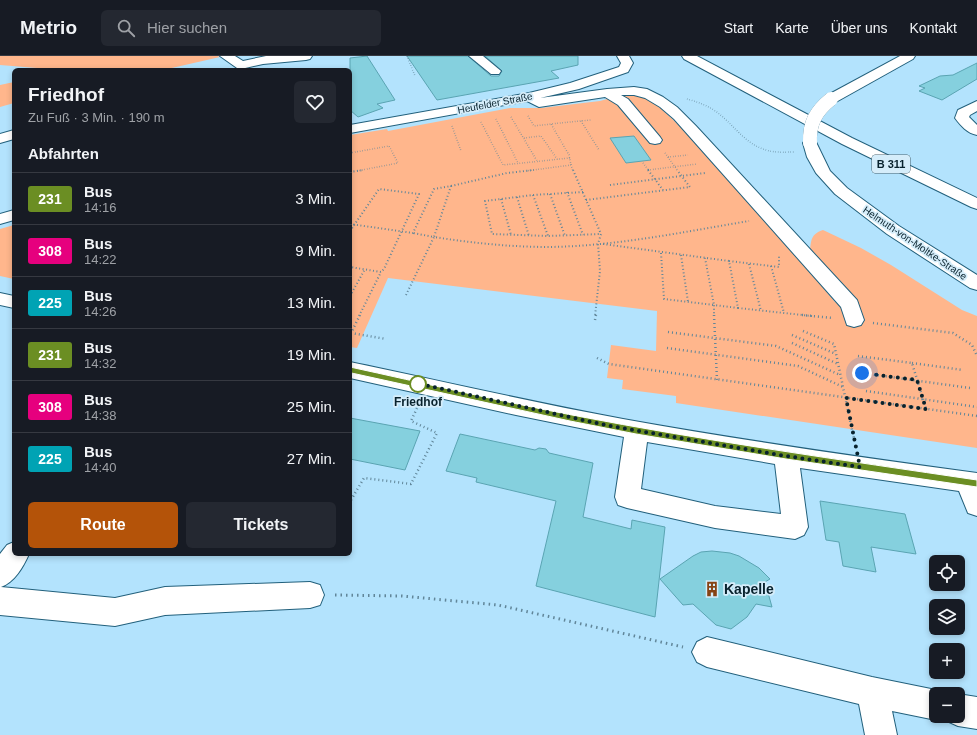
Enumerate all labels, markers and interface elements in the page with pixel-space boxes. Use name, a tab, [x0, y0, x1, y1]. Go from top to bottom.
search box	[101, 10, 381, 46]
text: Metrio	[20, 17, 77, 38]
icon: search	[115, 17, 137, 39]
text: Hier suchen	[147, 19, 227, 36]
text: Start	[724, 20, 753, 36]
text: Karte	[775, 20, 809, 36]
text: Über uns	[831, 20, 888, 36]
text: Kontakt	[910, 20, 957, 36]
button: heart	[294, 81, 336, 123]
text: Friedhof	[28, 84, 104, 105]
street label: Heufelder Straße	[457, 90, 534, 116]
text: Zu Fuß · 3 Min. · 190 m	[28, 110, 165, 125]
text: Abfahrten	[28, 145, 99, 162]
road number: B 311	[872, 155, 910, 173]
text: Bus	[84, 183, 112, 200]
text: 3 Min.	[295, 190, 336, 207]
text: 231	[38, 191, 62, 207]
text: 14:16	[84, 200, 117, 215]
street label: Helmuth-von-Moltke-Straße	[861, 204, 969, 282]
text: Bus	[84, 235, 112, 252]
text: 9 Min.	[295, 242, 336, 259]
text: 308	[38, 243, 62, 259]
text: 14:22	[84, 252, 117, 267]
text: Bus	[84, 287, 112, 304]
text: 13 Min.	[287, 294, 336, 311]
text: 225	[38, 295, 62, 311]
text: 14:26	[84, 304, 117, 319]
text: Bus	[84, 339, 112, 356]
text: 19 Min.	[287, 346, 336, 363]
text: 231	[38, 347, 62, 363]
text: 14:32	[84, 356, 117, 371]
your location	[852, 363, 872, 383]
marker: Friedhof	[409, 375, 427, 393]
text: Bus	[84, 391, 112, 408]
place label: Friedhof	[394, 395, 443, 409]
text: 25 Min.	[287, 398, 336, 415]
text: 308	[38, 399, 62, 415]
text: 14:38	[84, 408, 117, 423]
text: Bus	[84, 443, 112, 460]
text: 27 Min.	[287, 450, 336, 467]
text: 225	[38, 451, 62, 467]
text: 14:40	[84, 460, 117, 475]
button: Route	[28, 502, 178, 548]
button: Tickets	[186, 502, 336, 548]
map controls	[929, 555, 965, 723]
button: locate	[929, 555, 965, 591]
building icon: Kapelle	[703, 580, 721, 598]
place label: Kapelle	[724, 581, 774, 597]
button: layers	[929, 599, 965, 635]
button: +	[929, 643, 965, 679]
button: −	[929, 687, 965, 723]

